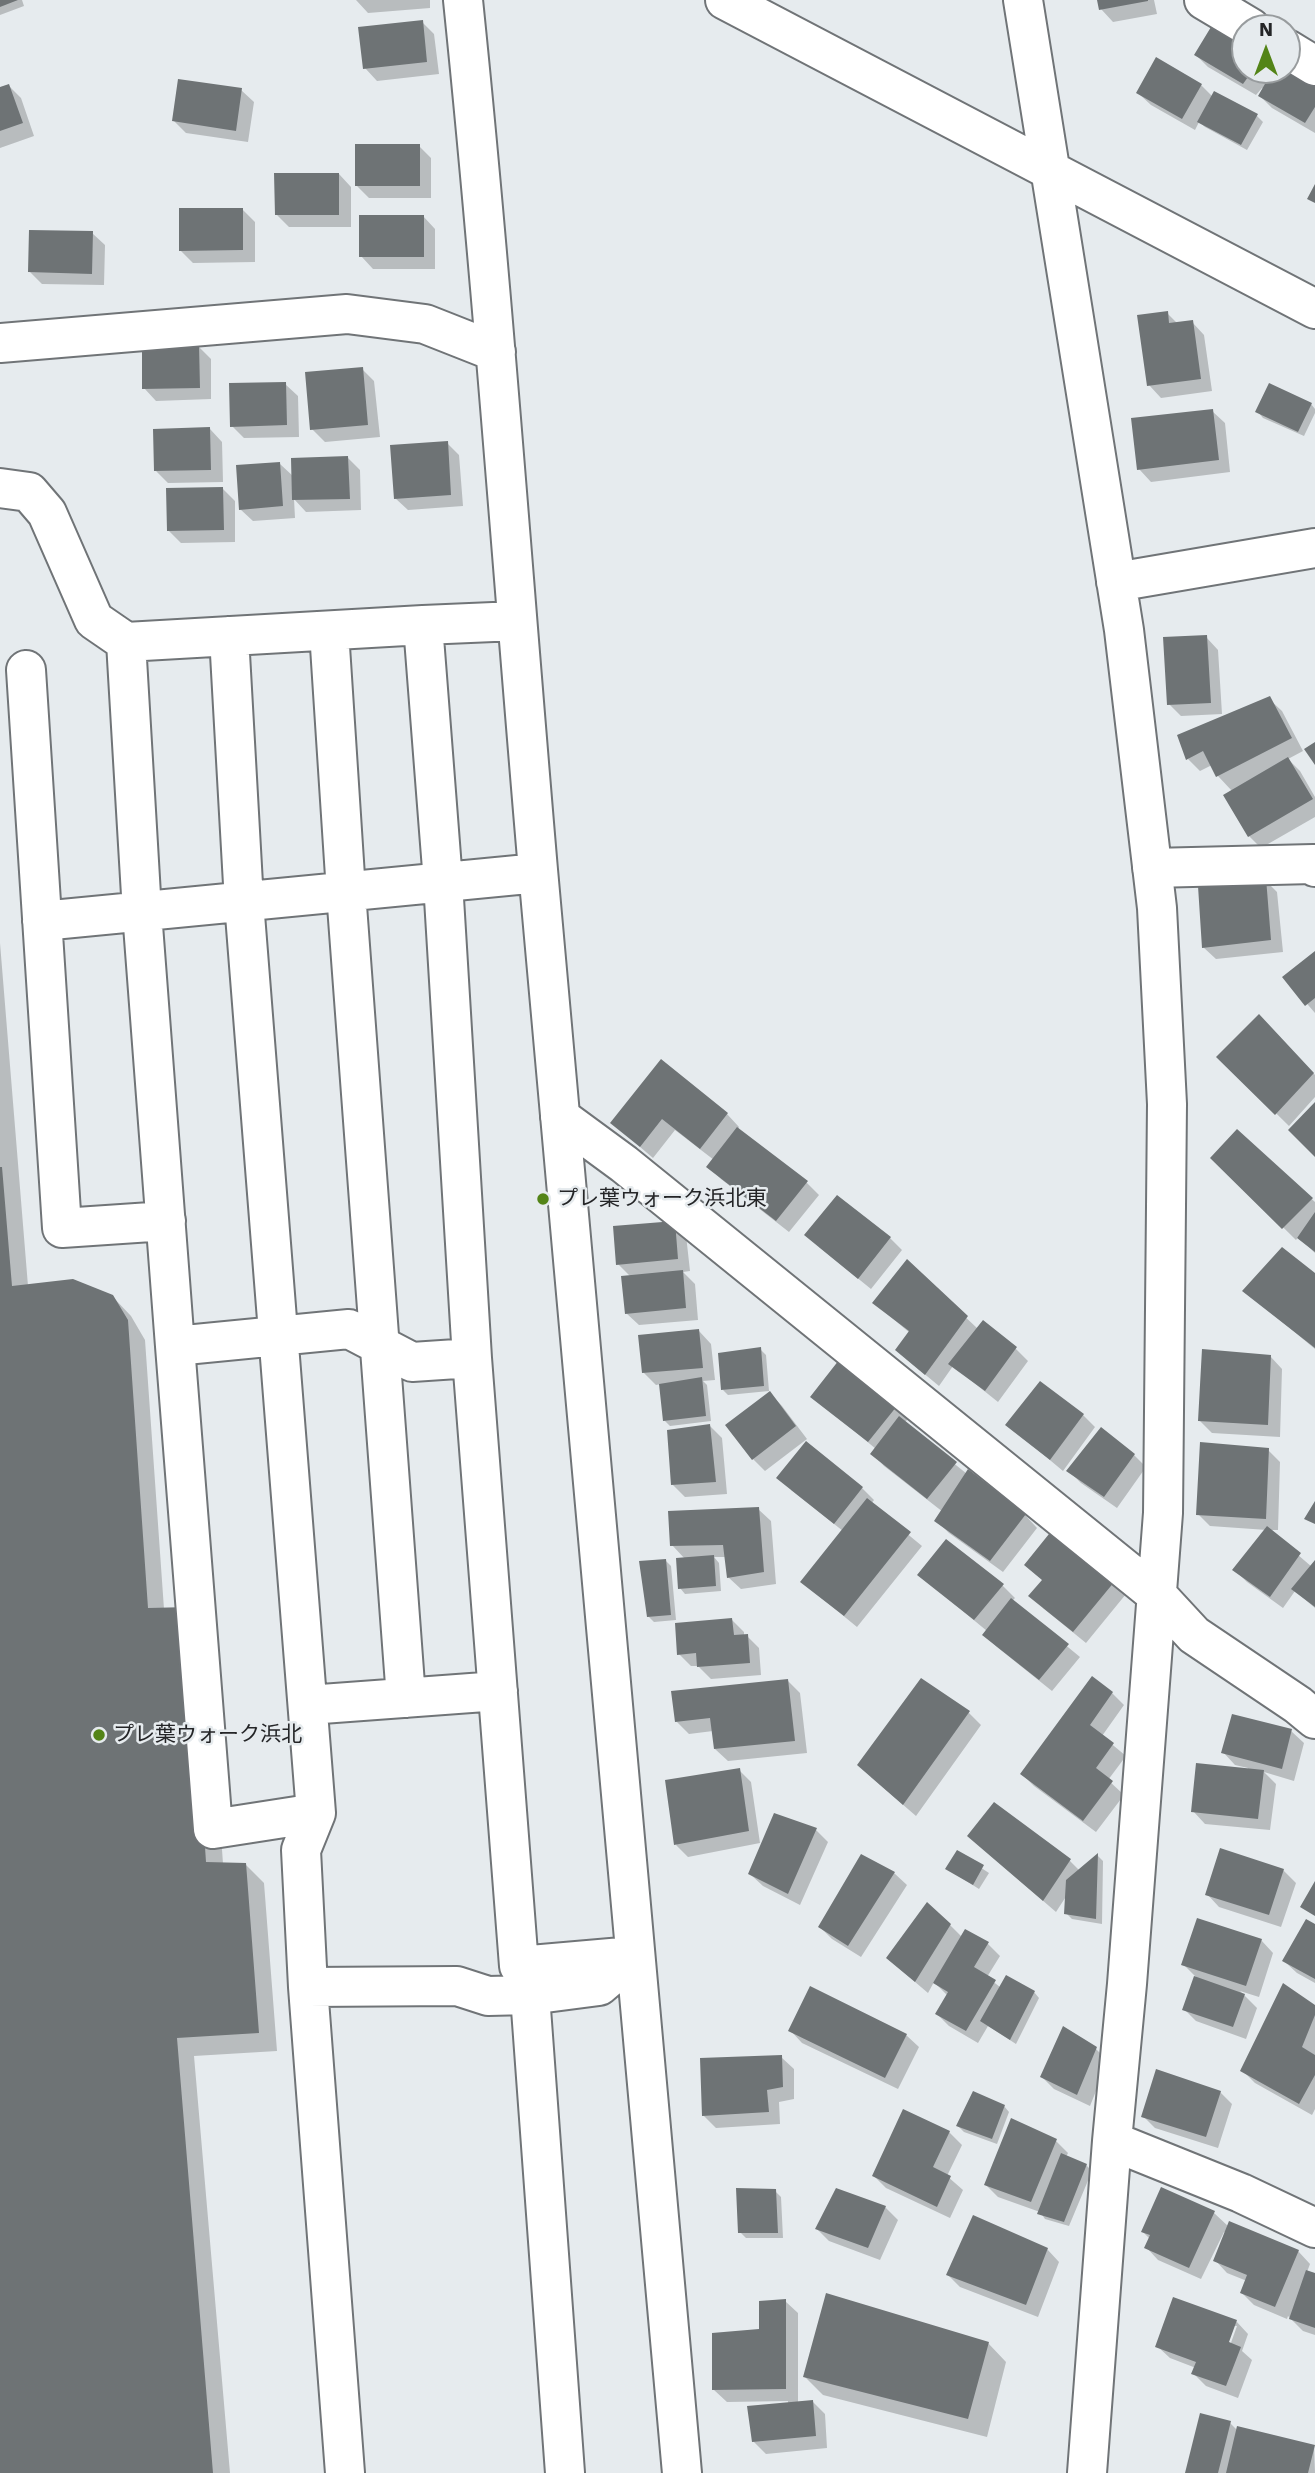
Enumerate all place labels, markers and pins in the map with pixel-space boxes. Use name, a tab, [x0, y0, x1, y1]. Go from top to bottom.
place label: プレ葉ウォーク浜北東	[557, 1186, 767, 1212]
marker: プレ葉ウォーク浜北東	[535, 1191, 551, 1207]
place label: プレ葉ウォーク浜北	[113, 1722, 302, 1748]
marker: プレ葉ウォーク浜北	[91, 1727, 107, 1743]

